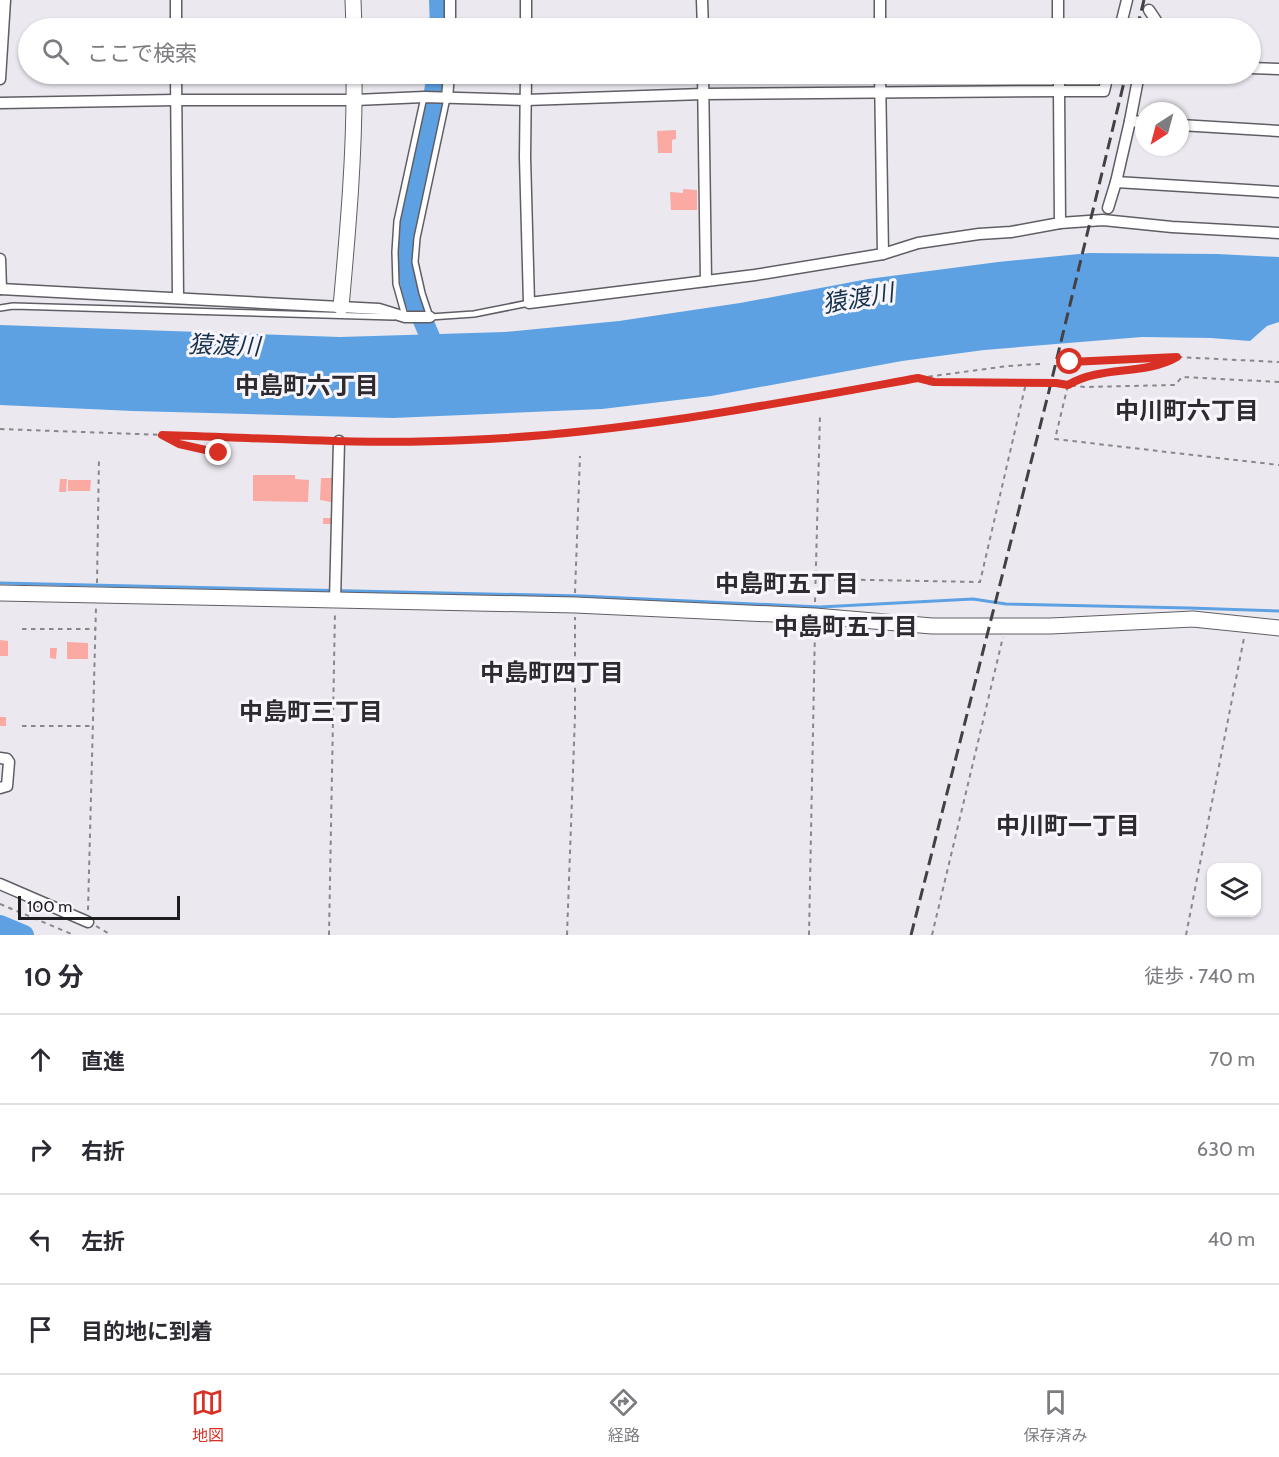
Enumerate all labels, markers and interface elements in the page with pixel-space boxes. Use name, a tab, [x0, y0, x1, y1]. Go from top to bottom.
search box	[18, 18, 1261, 84]
icon: search	[39, 35, 72, 68]
text: ここで検索	[87, 40, 197, 67]
north arrow	[1135, 102, 1189, 156]
water label: 猿渡川	[820, 277, 899, 319]
water label: 猿渡川	[188, 329, 263, 361]
route start	[1056, 348, 1082, 374]
district label: 中島町六丁目	[235, 371, 379, 400]
district label: 中川町六丁目	[1115, 396, 1259, 425]
route end	[205, 439, 231, 465]
district label: 中島町五丁目	[715, 569, 859, 598]
district label: 中島町五丁目	[774, 612, 918, 641]
district label: 中島町四丁目	[480, 658, 624, 687]
district label: 中島町三丁目	[239, 697, 383, 726]
district label: 中川町一丁目	[996, 811, 1140, 840]
map controls	[1207, 863, 1261, 917]
button: layers	[1207, 863, 1261, 917]
scale bar	[18, 893, 180, 920]
text: 100 m	[27, 897, 72, 916]
text: 10 分	[24, 961, 84, 993]
text: 徒歩 · 740 m	[1144, 964, 1255, 988]
icon: ahead	[24, 1043, 57, 1076]
text: 70 m	[1209, 1047, 1255, 1071]
text: 直進	[81, 1048, 125, 1075]
icon: right	[24, 1133, 57, 1166]
text: 630 m	[1197, 1137, 1255, 1161]
text: 右折	[81, 1138, 125, 1165]
icon: left	[24, 1223, 57, 1256]
text: 40 m	[1207, 1227, 1255, 1251]
text: 左折	[81, 1228, 125, 1255]
icon: arrive	[24, 1313, 57, 1346]
text: 目的地に到着	[81, 1318, 213, 1345]
tab: 地図	[191, 1386, 224, 1446]
tab: 経路	[607, 1386, 640, 1446]
tab: 保存済み	[1023, 1386, 1087, 1446]

